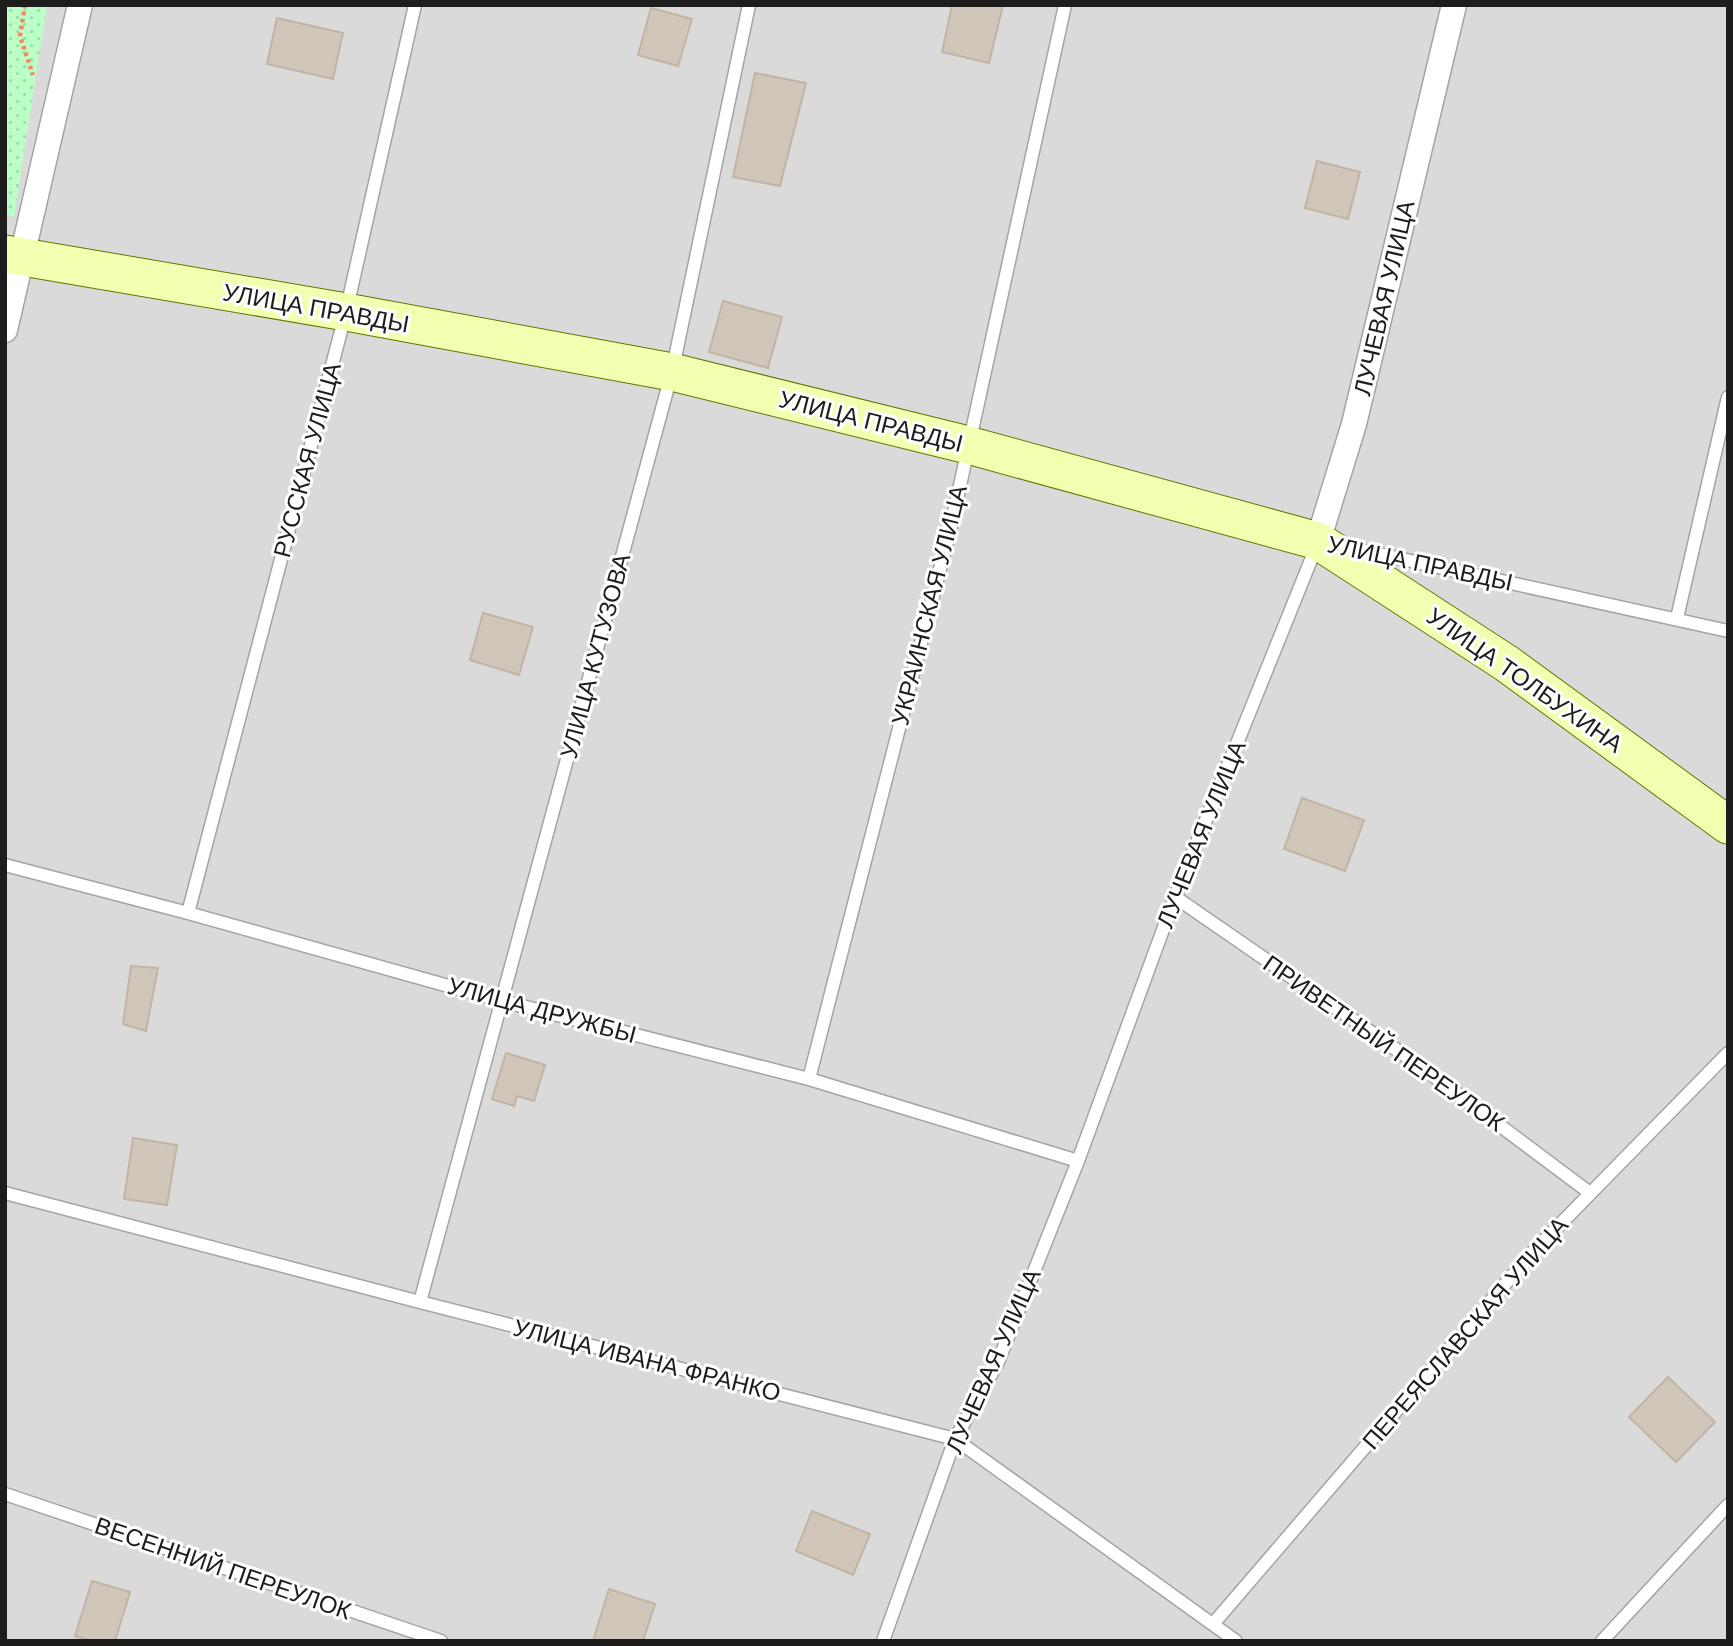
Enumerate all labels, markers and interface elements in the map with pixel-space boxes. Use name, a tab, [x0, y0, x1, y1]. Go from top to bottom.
street label: ЛУЧЕВАЯ УЛИЦА	[1348, 198, 1420, 398]
street label: УЛИЦА ПРАВДЫ	[221, 278, 411, 338]
street label: РУССКАЯ УЛИЦА	[268, 360, 346, 560]
street label: УЛИЦА ПРАВДЫ	[776, 385, 966, 457]
street label: УКРАИНСКАЯ УЛИЦА	[886, 482, 972, 728]
street label: УЛИЦА ПРАВДЫ	[1325, 530, 1515, 596]
street label: УЛИЦА КУТУЗОВА	[555, 551, 635, 761]
street label: УЛИЦА ТОЛБУХИНА	[1422, 602, 1628, 758]
street label: ЛУЧЕВАЯ УЛИЦА	[1151, 736, 1251, 932]
street label: ПРИВЕТНЫЙ ПЕРЕУЛОК	[1258, 949, 1510, 1137]
street label: УЛИЦА ДРУЖБЫ	[445, 972, 639, 1048]
street label: ПЕРЕЯСЛАВСКАЯ УЛИЦА	[1357, 1211, 1573, 1455]
street label: ЛУЧЕВАЯ УЛИЦА	[940, 1264, 1046, 1458]
street label: УЛИЦА ИВАНА ФРАНКО	[510, 1314, 784, 1406]
street label: ВЕСЕННИЙ ПЕРЕУЛОК	[91, 1511, 355, 1625]

